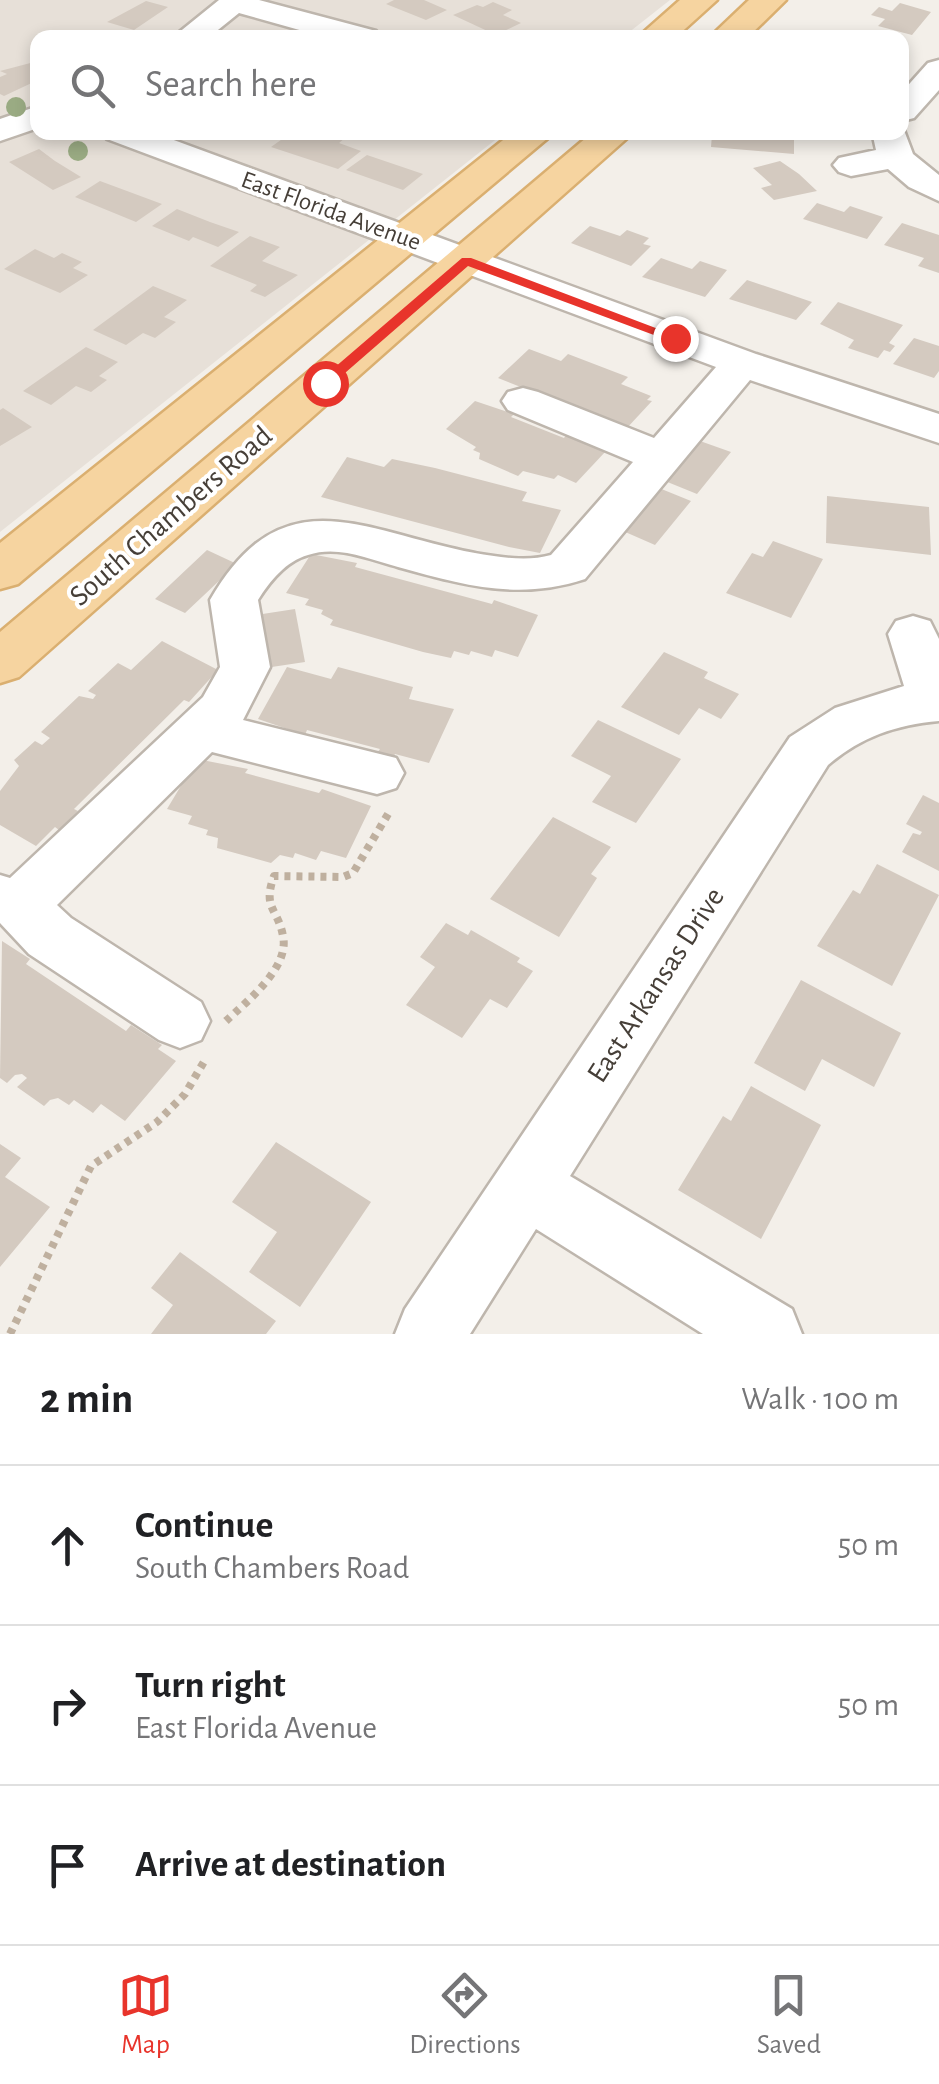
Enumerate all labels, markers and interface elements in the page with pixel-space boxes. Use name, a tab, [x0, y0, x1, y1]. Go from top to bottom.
search box	[30, 30, 909, 140]
icon: search	[65, 58, 120, 113]
text: Search here	[145, 66, 317, 104]
street label: East Florida Avenue	[238, 167, 424, 255]
route end	[653, 316, 699, 362]
route start	[303, 361, 349, 407]
street label: South Chambers Road	[64, 420, 278, 612]
street label: East Arkansas Drive	[582, 882, 730, 1088]
text: 2 min	[40, 1378, 133, 1420]
text: Walk · 100 m	[741, 1383, 899, 1415]
text: Continue	[135, 1507, 273, 1545]
icon: ahead	[40, 1518, 95, 1573]
text: 50 m	[838, 1529, 899, 1561]
text: South Chambers Road	[135, 1552, 409, 1584]
text: Turn right	[135, 1667, 285, 1705]
icon: right	[40, 1678, 95, 1733]
text: 50 m	[838, 1689, 899, 1721]
text: East Florida Avenue	[135, 1712, 377, 1744]
icon: arrive	[40, 1838, 95, 1893]
text: Arrive at destination	[135, 1846, 446, 1884]
tab: Map	[118, 1968, 173, 2062]
tab: Directions	[409, 1968, 521, 2062]
tab: Saved	[757, 1968, 821, 2062]

